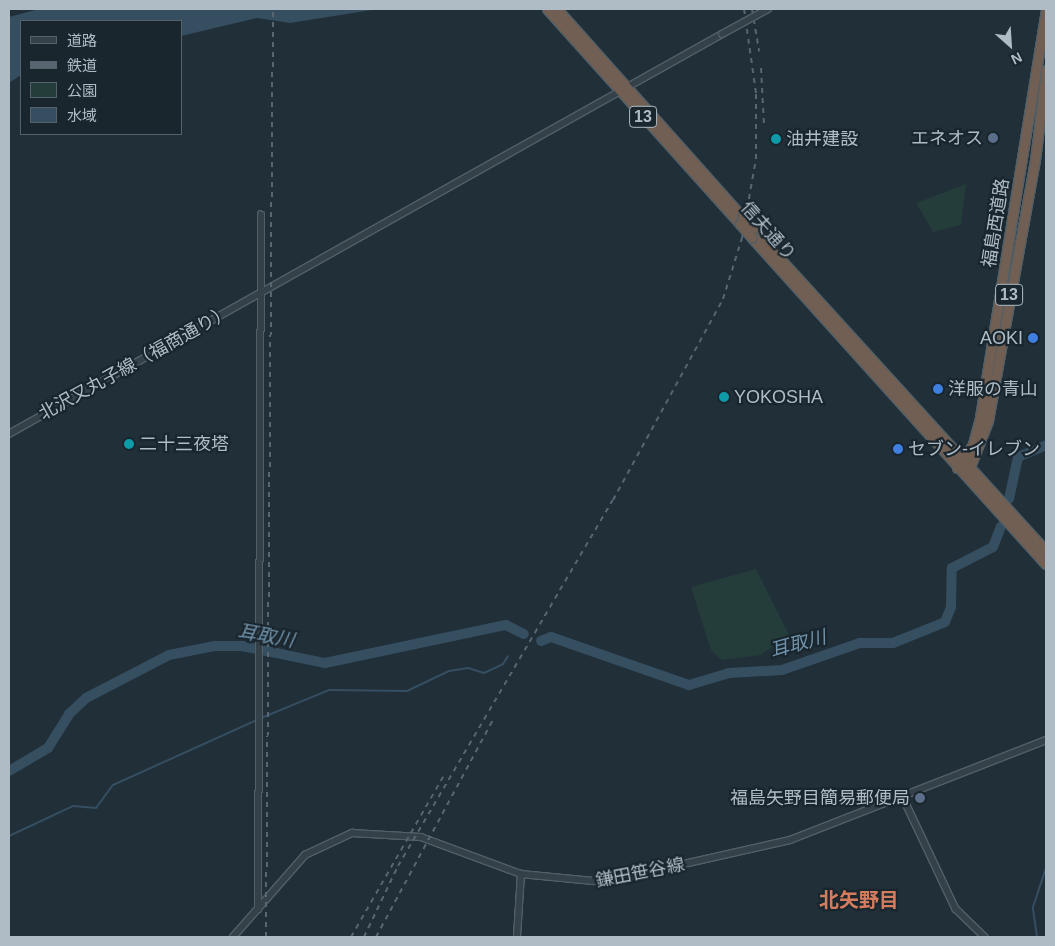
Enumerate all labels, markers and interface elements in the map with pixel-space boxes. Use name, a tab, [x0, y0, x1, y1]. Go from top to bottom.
legend	[20, 20, 182, 135]
north arrow	[985, 20, 1035, 70]
text: 道路	[67, 32, 97, 49]
text: N	[1009, 49, 1025, 68]
text: 鉄道	[67, 57, 97, 74]
text: 公園	[67, 82, 97, 99]
road number: 13	[628, 104, 658, 130]
text: 水域	[67, 107, 97, 124]
place label: エネオス	[911, 127, 983, 149]
place label: 油井建設	[786, 128, 858, 150]
marker: エネオス	[987, 132, 999, 144]
marker: 油井建設	[770, 133, 782, 145]
street label: 福島西道路	[978, 177, 1014, 269]
street label: 信夫通り	[736, 197, 800, 265]
road number: 13	[994, 282, 1024, 308]
street label: 北沢又丸子線（福商通り）	[35, 301, 235, 425]
place label: AOKI	[980, 327, 1023, 349]
marker: AOKI	[1027, 332, 1039, 344]
place label: 洋服の青山	[948, 378, 1038, 400]
marker: 洋服の青山	[932, 383, 944, 395]
place label: YOKOSHA	[734, 386, 823, 408]
marker: YOKOSHA	[718, 391, 730, 403]
place label: 二十三夜塔	[139, 433, 229, 455]
marker: 二十三夜塔	[123, 438, 135, 450]
place label: セブン-イレブン	[908, 438, 1040, 460]
marker: セブン-イレブン	[892, 443, 904, 455]
water label: 耳取川	[236, 620, 296, 652]
water label: 耳取川	[768, 626, 828, 662]
place label: 福島矢野目簡易郵便局	[730, 787, 910, 809]
marker: 福島矢野目簡易郵便局	[914, 792, 926, 804]
street label: 鎌田笹谷線	[594, 854, 686, 892]
district label: 北矢野目	[819, 888, 899, 912]

